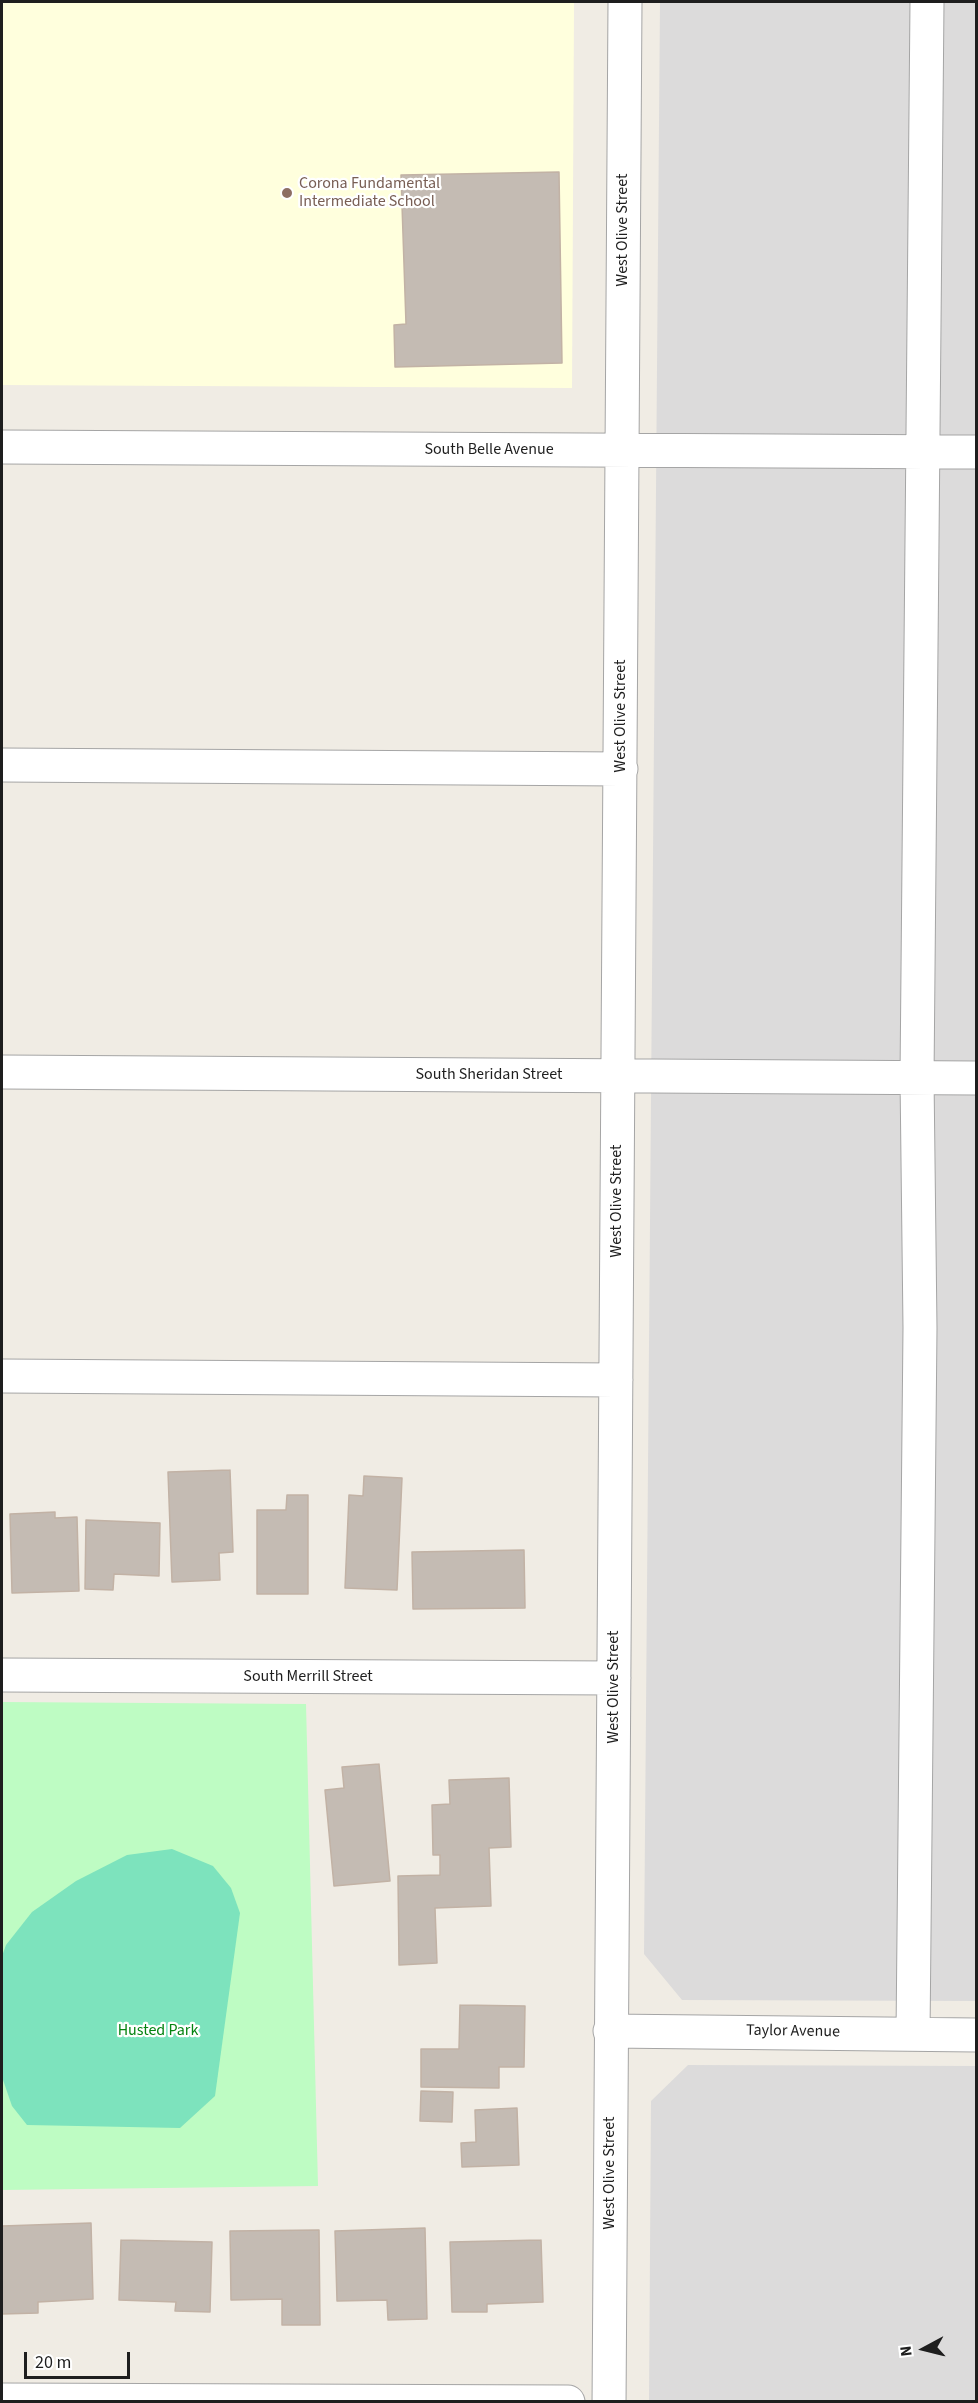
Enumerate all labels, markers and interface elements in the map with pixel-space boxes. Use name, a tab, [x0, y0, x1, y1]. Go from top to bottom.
place label: Corona Fundamental Intermediate School	[299, 174, 440, 212]
street label: West Olive Street	[613, 174, 633, 286]
marker: Corona Fundamental Intermediate School	[280, 186, 294, 200]
street label: South Belle Avenue	[424, 440, 554, 460]
street label: West Olive Street	[611, 660, 631, 772]
street label: South Sheridan Street	[416, 1065, 562, 1085]
street label: West Olive Street	[607, 1145, 627, 1257]
street label: West Olive Street	[604, 1631, 624, 1743]
street label: South Merrill Street	[243, 1667, 373, 1687]
park label: Husted Park	[118, 2021, 198, 2041]
street label: Taylor Avenue	[746, 2022, 840, 2042]
street label: West Olive Street	[600, 2117, 620, 2229]
north arrow	[894, 2319, 954, 2379]
scale bar	[27, 2340, 134, 2378]
text: N	[895, 2345, 918, 2358]
text: 20 m	[35, 2350, 71, 2375]

